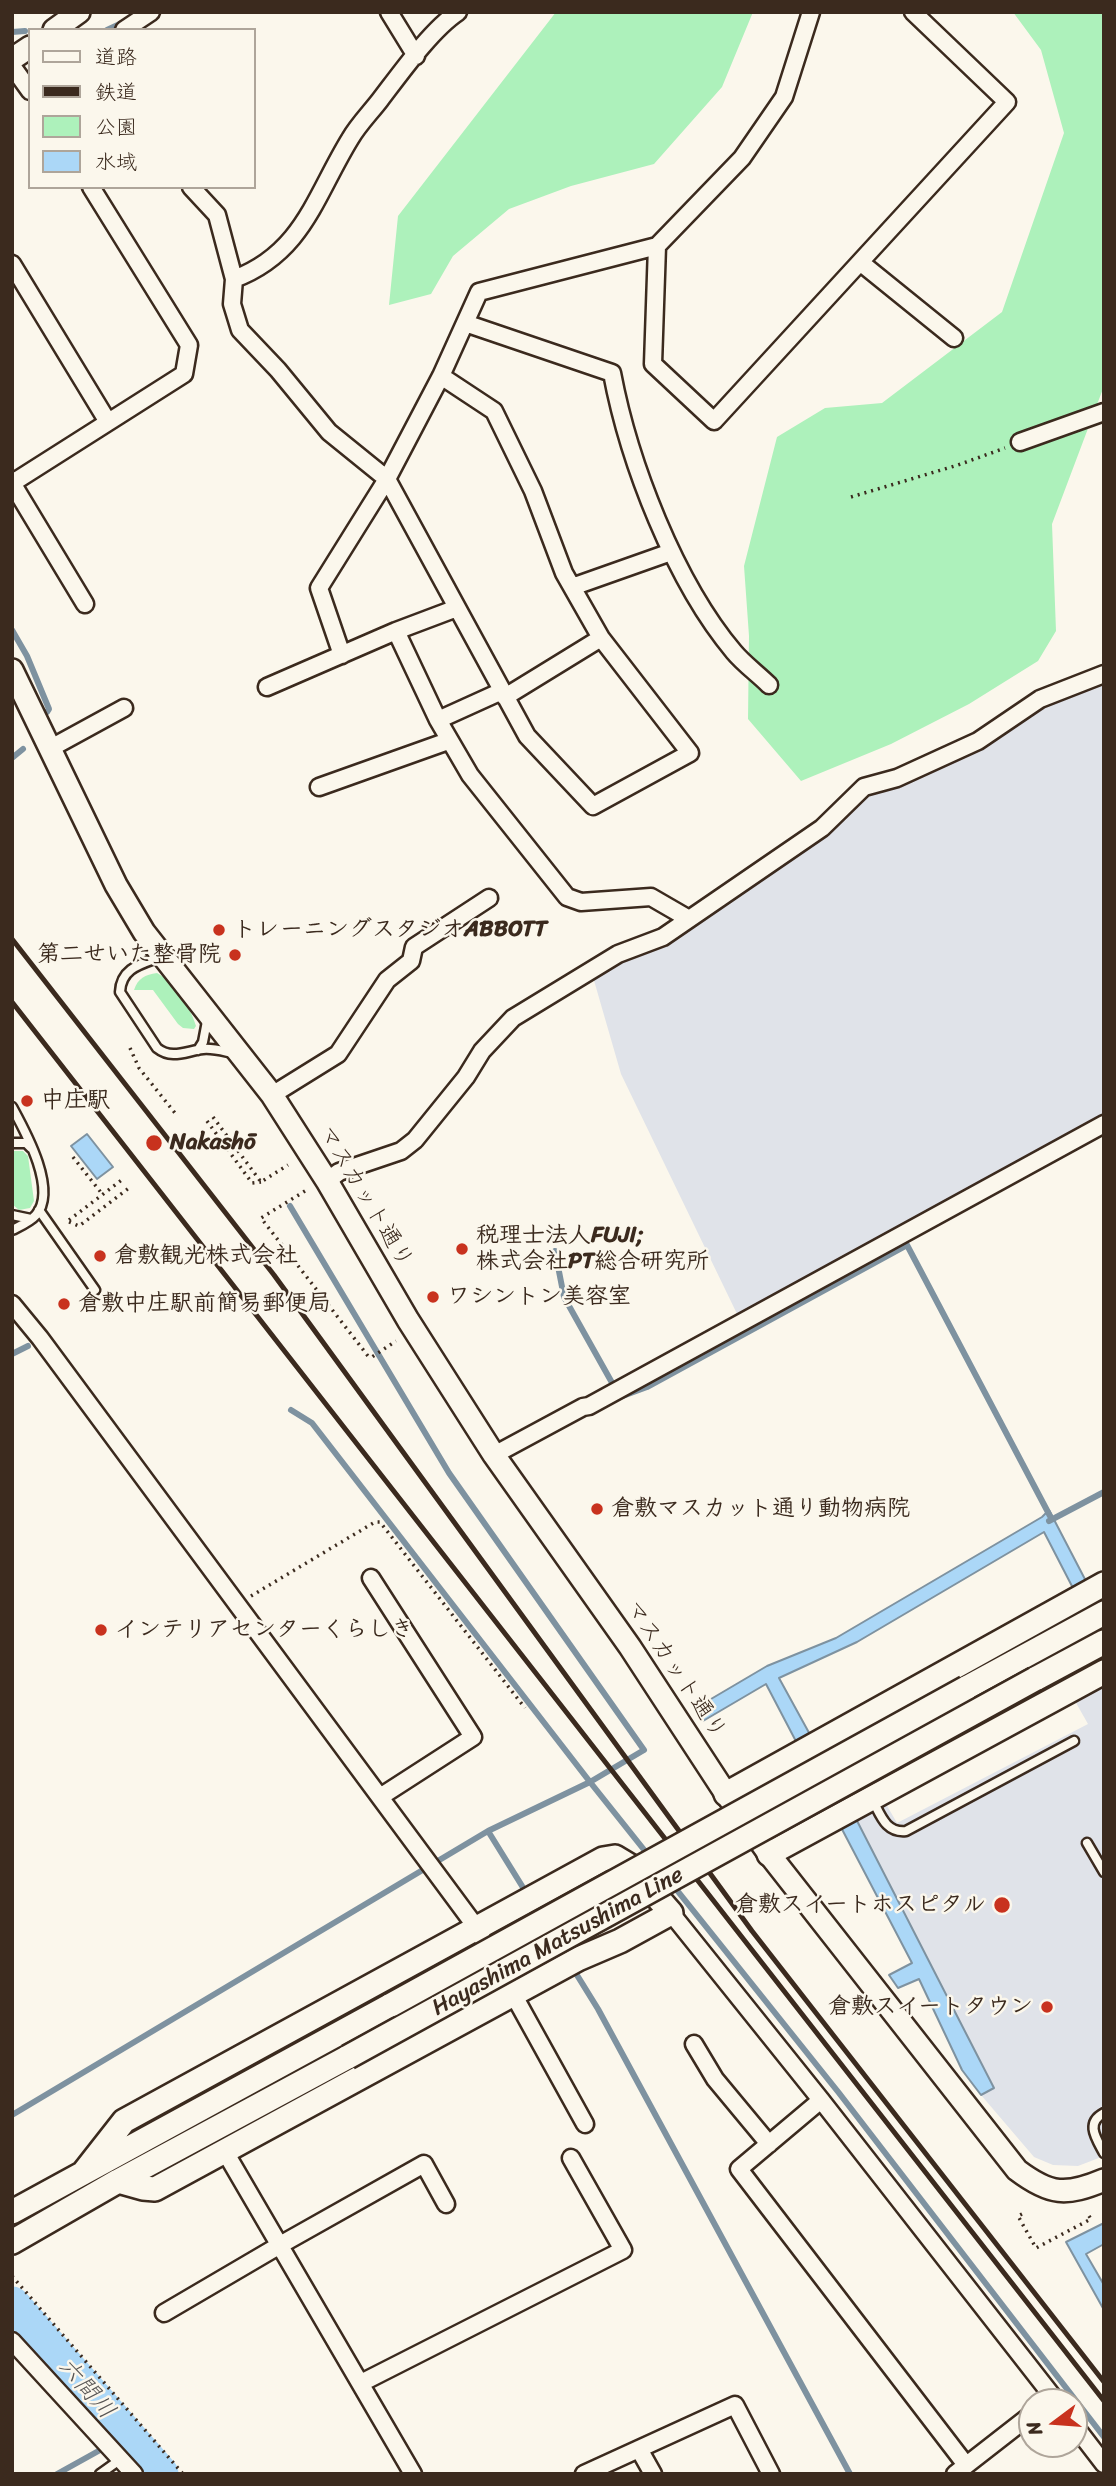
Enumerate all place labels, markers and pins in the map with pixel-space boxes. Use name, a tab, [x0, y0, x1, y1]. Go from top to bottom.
place label: トレーニングスタジオABBOTT	[233, 916, 547, 944]
marker: トレーニングスタジオABBOTT	[211, 922, 227, 938]
place label: 第二せいた整骨院	[37, 941, 221, 969]
marker: 第二せいた整骨院	[227, 947, 243, 963]
place label: 中庄駅	[41, 1087, 110, 1115]
marker: 中庄駅	[19, 1093, 35, 1109]
place label: Nakashō	[170, 1129, 256, 1157]
marker: Nakashō	[144, 1133, 164, 1153]
place label: 税理士法人FUJI; 株式会社PT総合研究所	[476, 1222, 709, 1276]
marker: 税理士法人FUJI; 株式会社PT総合研究所	[454, 1241, 470, 1257]
place label: 倉敷観光株式会社	[114, 1242, 298, 1270]
marker: 倉敷観光株式会社	[92, 1248, 108, 1264]
place label: ワシントン美容室	[447, 1283, 631, 1311]
marker: ワシントン美容室	[425, 1289, 441, 1305]
place label: 倉敷中庄駅前簡易郵便局	[78, 1290, 331, 1318]
marker: 倉敷中庄駅前簡易郵便局	[56, 1296, 72, 1312]
place label: 倉敷マスカット通り動物病院	[611, 1495, 910, 1523]
marker: 倉敷マスカット通り動物病院	[589, 1501, 605, 1517]
place label: インテリアセンターくらしき	[115, 1616, 414, 1644]
marker: インテリアセンターくらしき	[93, 1622, 109, 1638]
place label: 倉敷スイートホスピタル	[735, 1891, 986, 1919]
marker: 倉敷スイートホスピタル	[992, 1895, 1012, 1915]
place label: 倉敷スイートタウン	[828, 1993, 1033, 2021]
marker: 倉敷スイートタウン	[1039, 1999, 1055, 2015]

